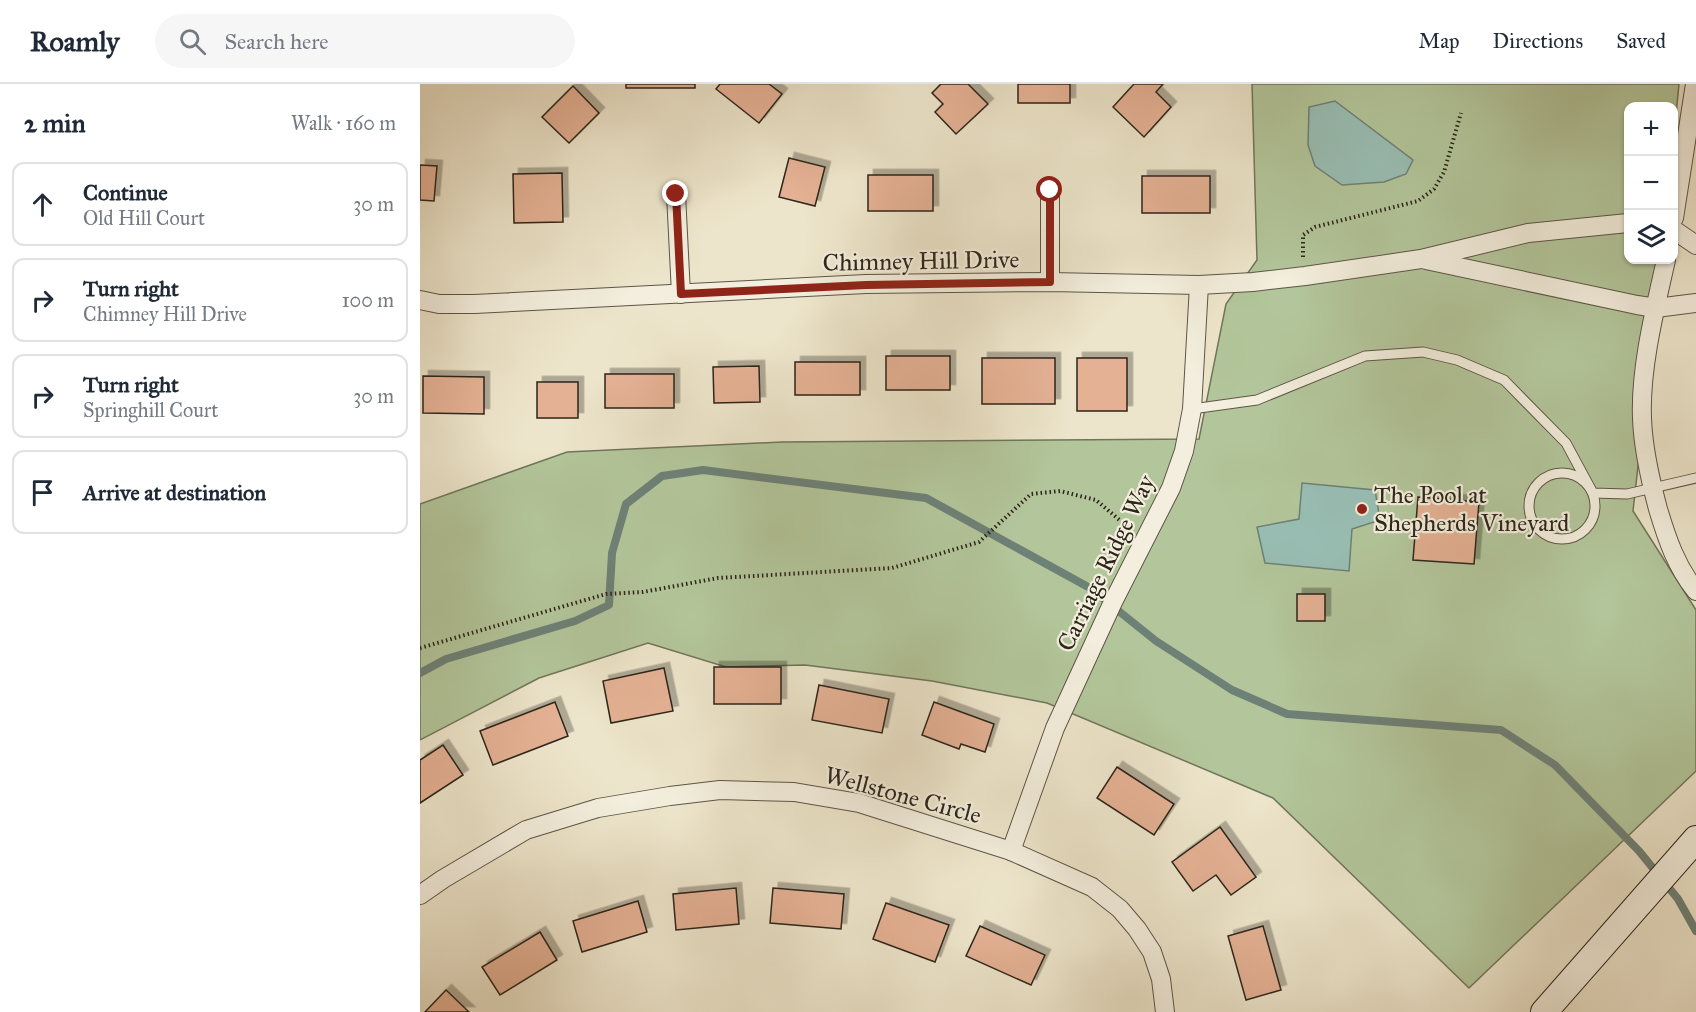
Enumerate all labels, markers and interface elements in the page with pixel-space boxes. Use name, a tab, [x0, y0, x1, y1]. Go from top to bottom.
search box	[155, 14, 575, 68]
text: Roamly	[30, 24, 119, 59]
icon: search	[176, 25, 209, 58]
text: Search here	[224, 28, 328, 55]
text: Map	[1419, 28, 1460, 54]
text: Directions	[1493, 28, 1583, 54]
text: Saved	[1616, 28, 1666, 54]
map controls	[1624, 102, 1678, 264]
button: +	[1624, 102, 1678, 156]
text: 2 min	[24, 107, 85, 139]
text: Walk · 160 m	[291, 111, 396, 135]
button: −	[1624, 156, 1678, 210]
route start	[1036, 176, 1062, 202]
text: Continue	[83, 179, 168, 206]
route end	[662, 180, 688, 206]
icon: ahead	[26, 188, 59, 221]
text: 30 m	[353, 192, 394, 216]
text: Old Hill Court	[83, 206, 205, 230]
button: layers	[1624, 210, 1678, 264]
street label: Chimney Hill Drive	[822, 244, 1020, 278]
text: Turn right	[83, 275, 179, 302]
icon: right	[26, 284, 59, 317]
text: 100 m	[342, 288, 394, 312]
text: Chimney Hill Drive	[83, 302, 247, 326]
text: Turn right	[83, 371, 179, 398]
icon: right	[26, 380, 59, 413]
text: 30 m	[353, 384, 394, 408]
text: Springhill Court	[83, 398, 218, 422]
street label: Carriage Ridge Way	[1050, 469, 1162, 656]
icon: arrive	[26, 476, 59, 509]
text: Arrive at destination	[83, 479, 266, 506]
place label: The Pool at Shepherds Vineyard	[1374, 480, 1569, 538]
marker: The Pool at Shepherds Vineyard	[1355, 502, 1369, 516]
street label: Wellstone Circle	[821, 760, 985, 830]

